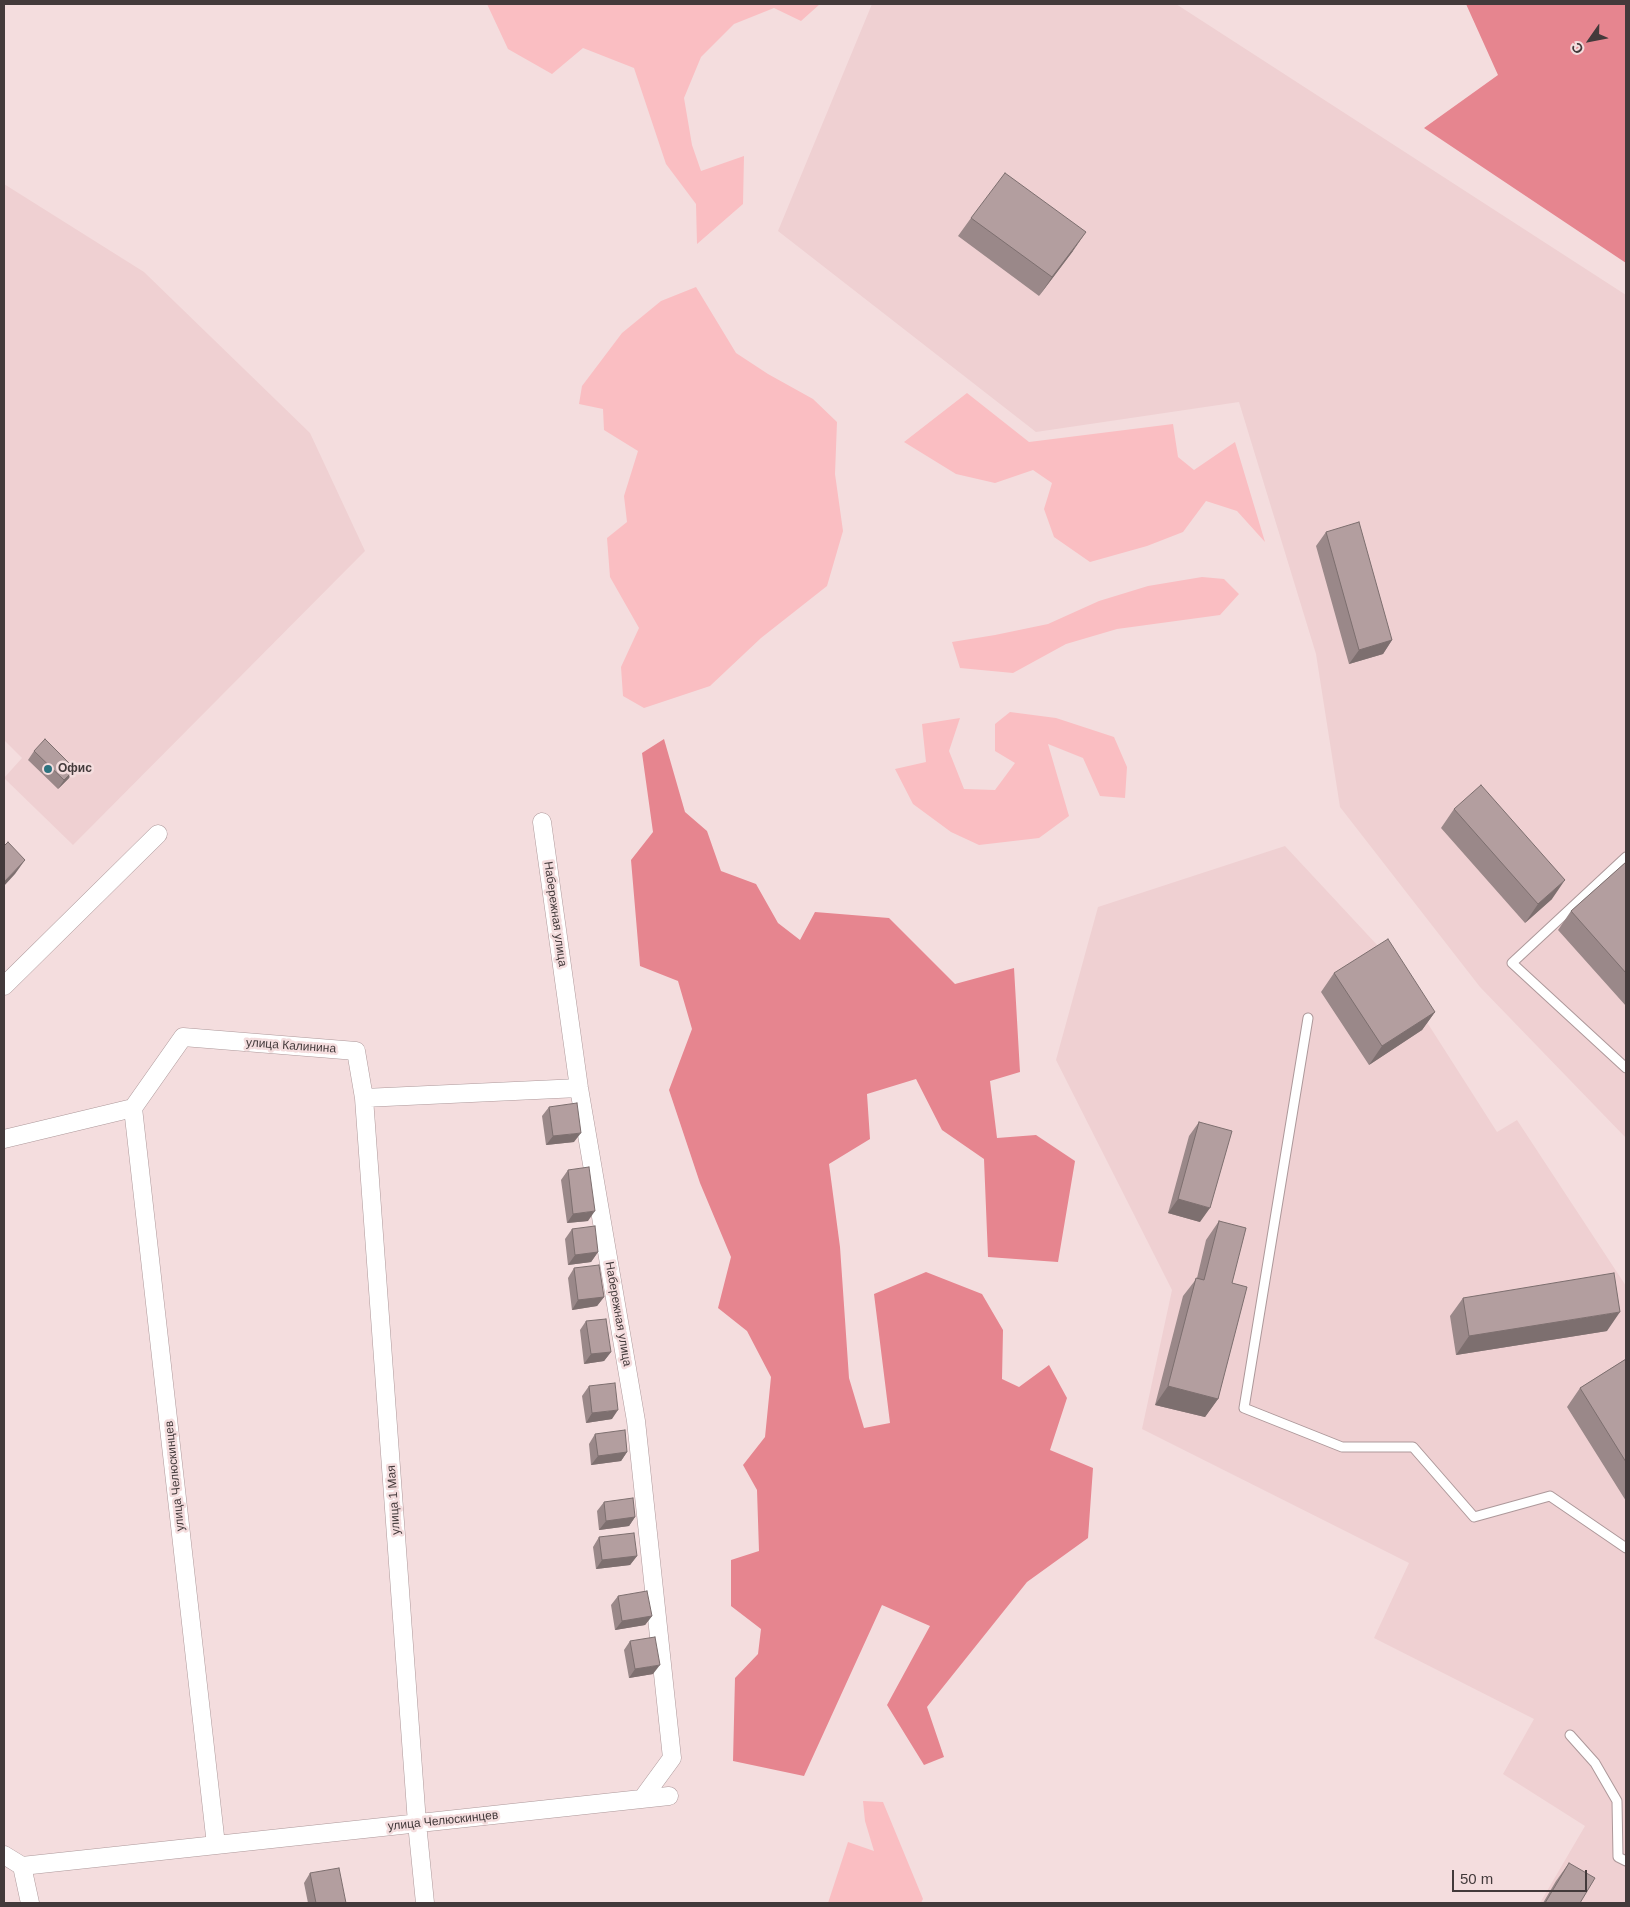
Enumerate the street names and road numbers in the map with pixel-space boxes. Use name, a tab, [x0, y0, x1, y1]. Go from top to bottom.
street label: Набережная улица	[540, 860, 570, 968]
street label: улица Калинина	[245, 1036, 337, 1056]
street label: Набережная улица	[602, 1260, 634, 1368]
street label: улица Челюскинцев	[162, 1420, 188, 1532]
street label: улица 1 Мая	[384, 1465, 404, 1535]
street label: улица Челюскинцев	[387, 1808, 499, 1834]

